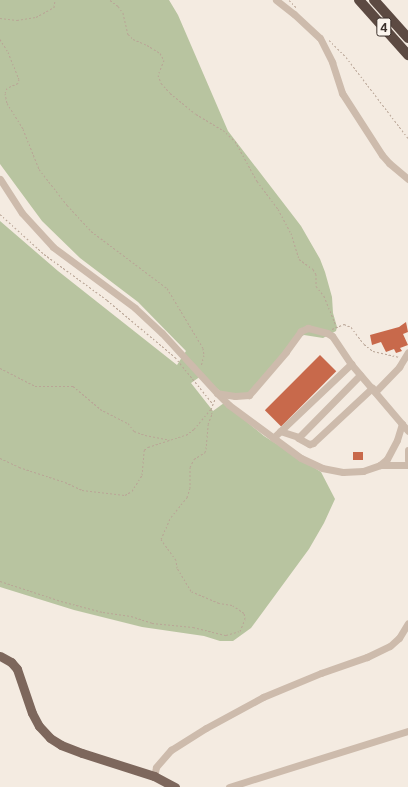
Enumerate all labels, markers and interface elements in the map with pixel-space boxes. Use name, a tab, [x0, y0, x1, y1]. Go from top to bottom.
road number: 4	[376, 16, 392, 38]

